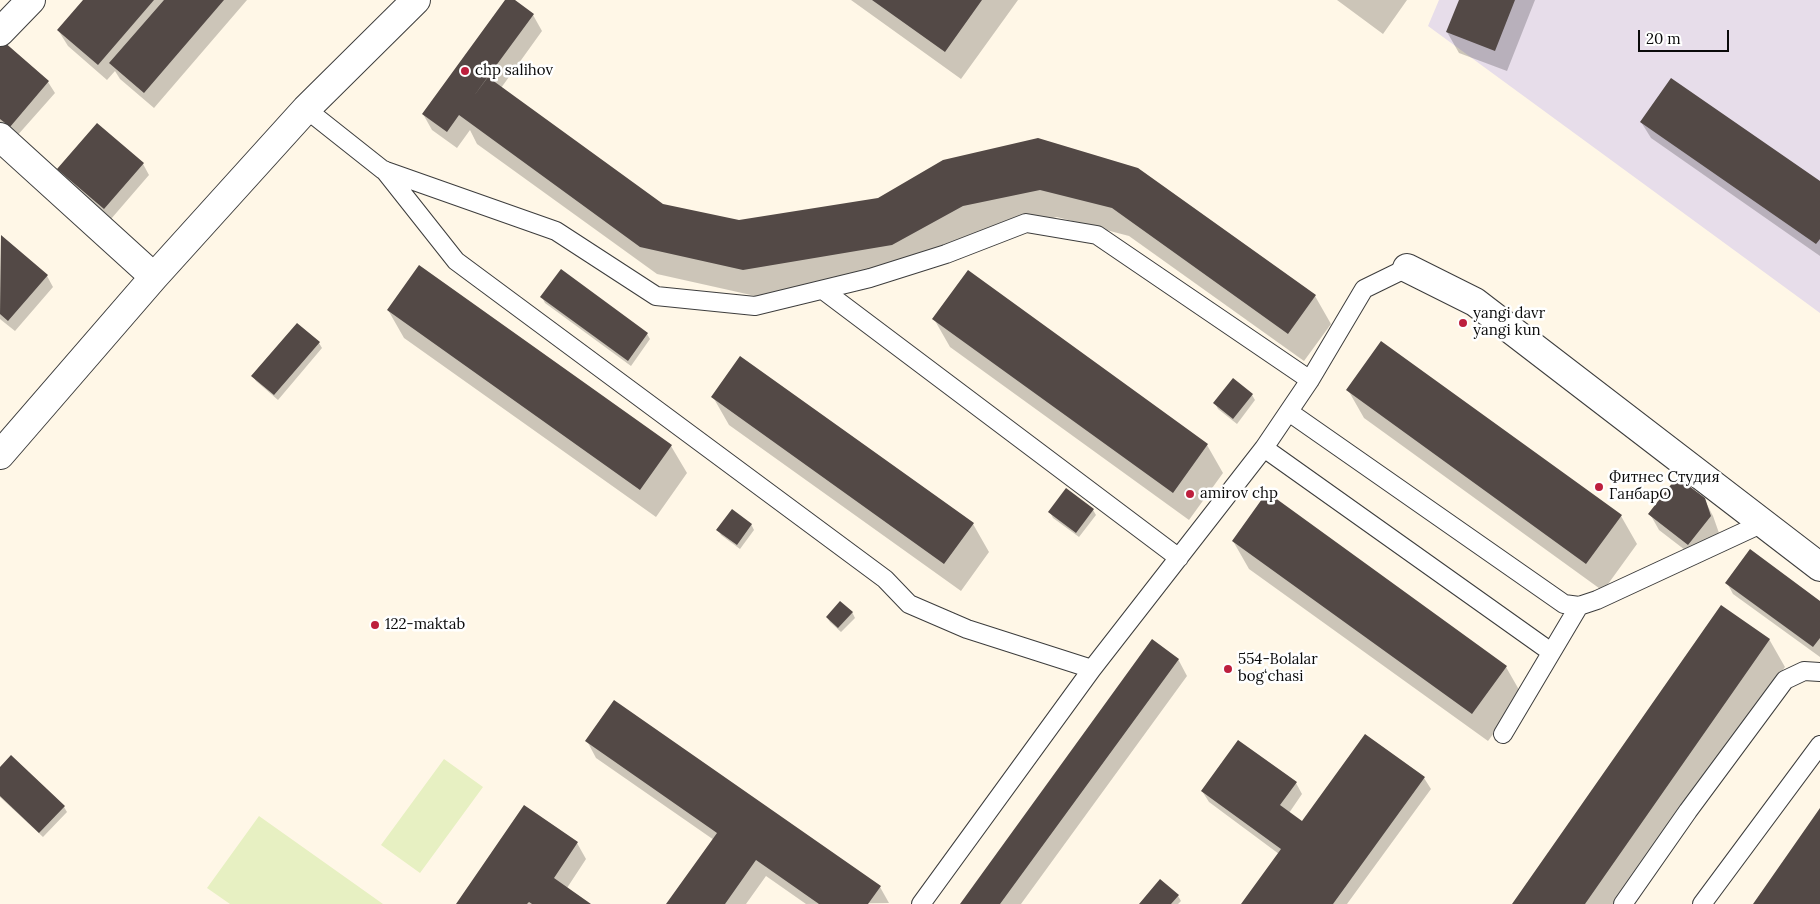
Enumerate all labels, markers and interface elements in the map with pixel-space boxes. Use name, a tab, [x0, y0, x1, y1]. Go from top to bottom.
scale bar	[1640, 20, 1731, 52]
text: 20 m	[1646, 29, 1681, 48]
place label: chp salihov	[475, 62, 553, 80]
marker: chp salihov	[459, 65, 471, 77]
place label: yangi davr yangi kun	[1473, 305, 1545, 340]
marker: yangi davr yangi kun	[1457, 317, 1469, 329]
place label: Фитнес Студия ГанбарО	[1609, 469, 1720, 504]
marker: Фитнес Студия ГанбарО	[1593, 481, 1605, 493]
place label: amirov chp	[1200, 485, 1278, 503]
marker: amirov chp	[1184, 488, 1196, 500]
place label: 122-maktab	[385, 616, 465, 634]
marker: 122-maktab	[369, 619, 381, 631]
place label: 554-Bolalar bogʻchasi	[1238, 651, 1318, 686]
marker: 554-Bolalar bogʻchasi	[1222, 663, 1234, 675]

